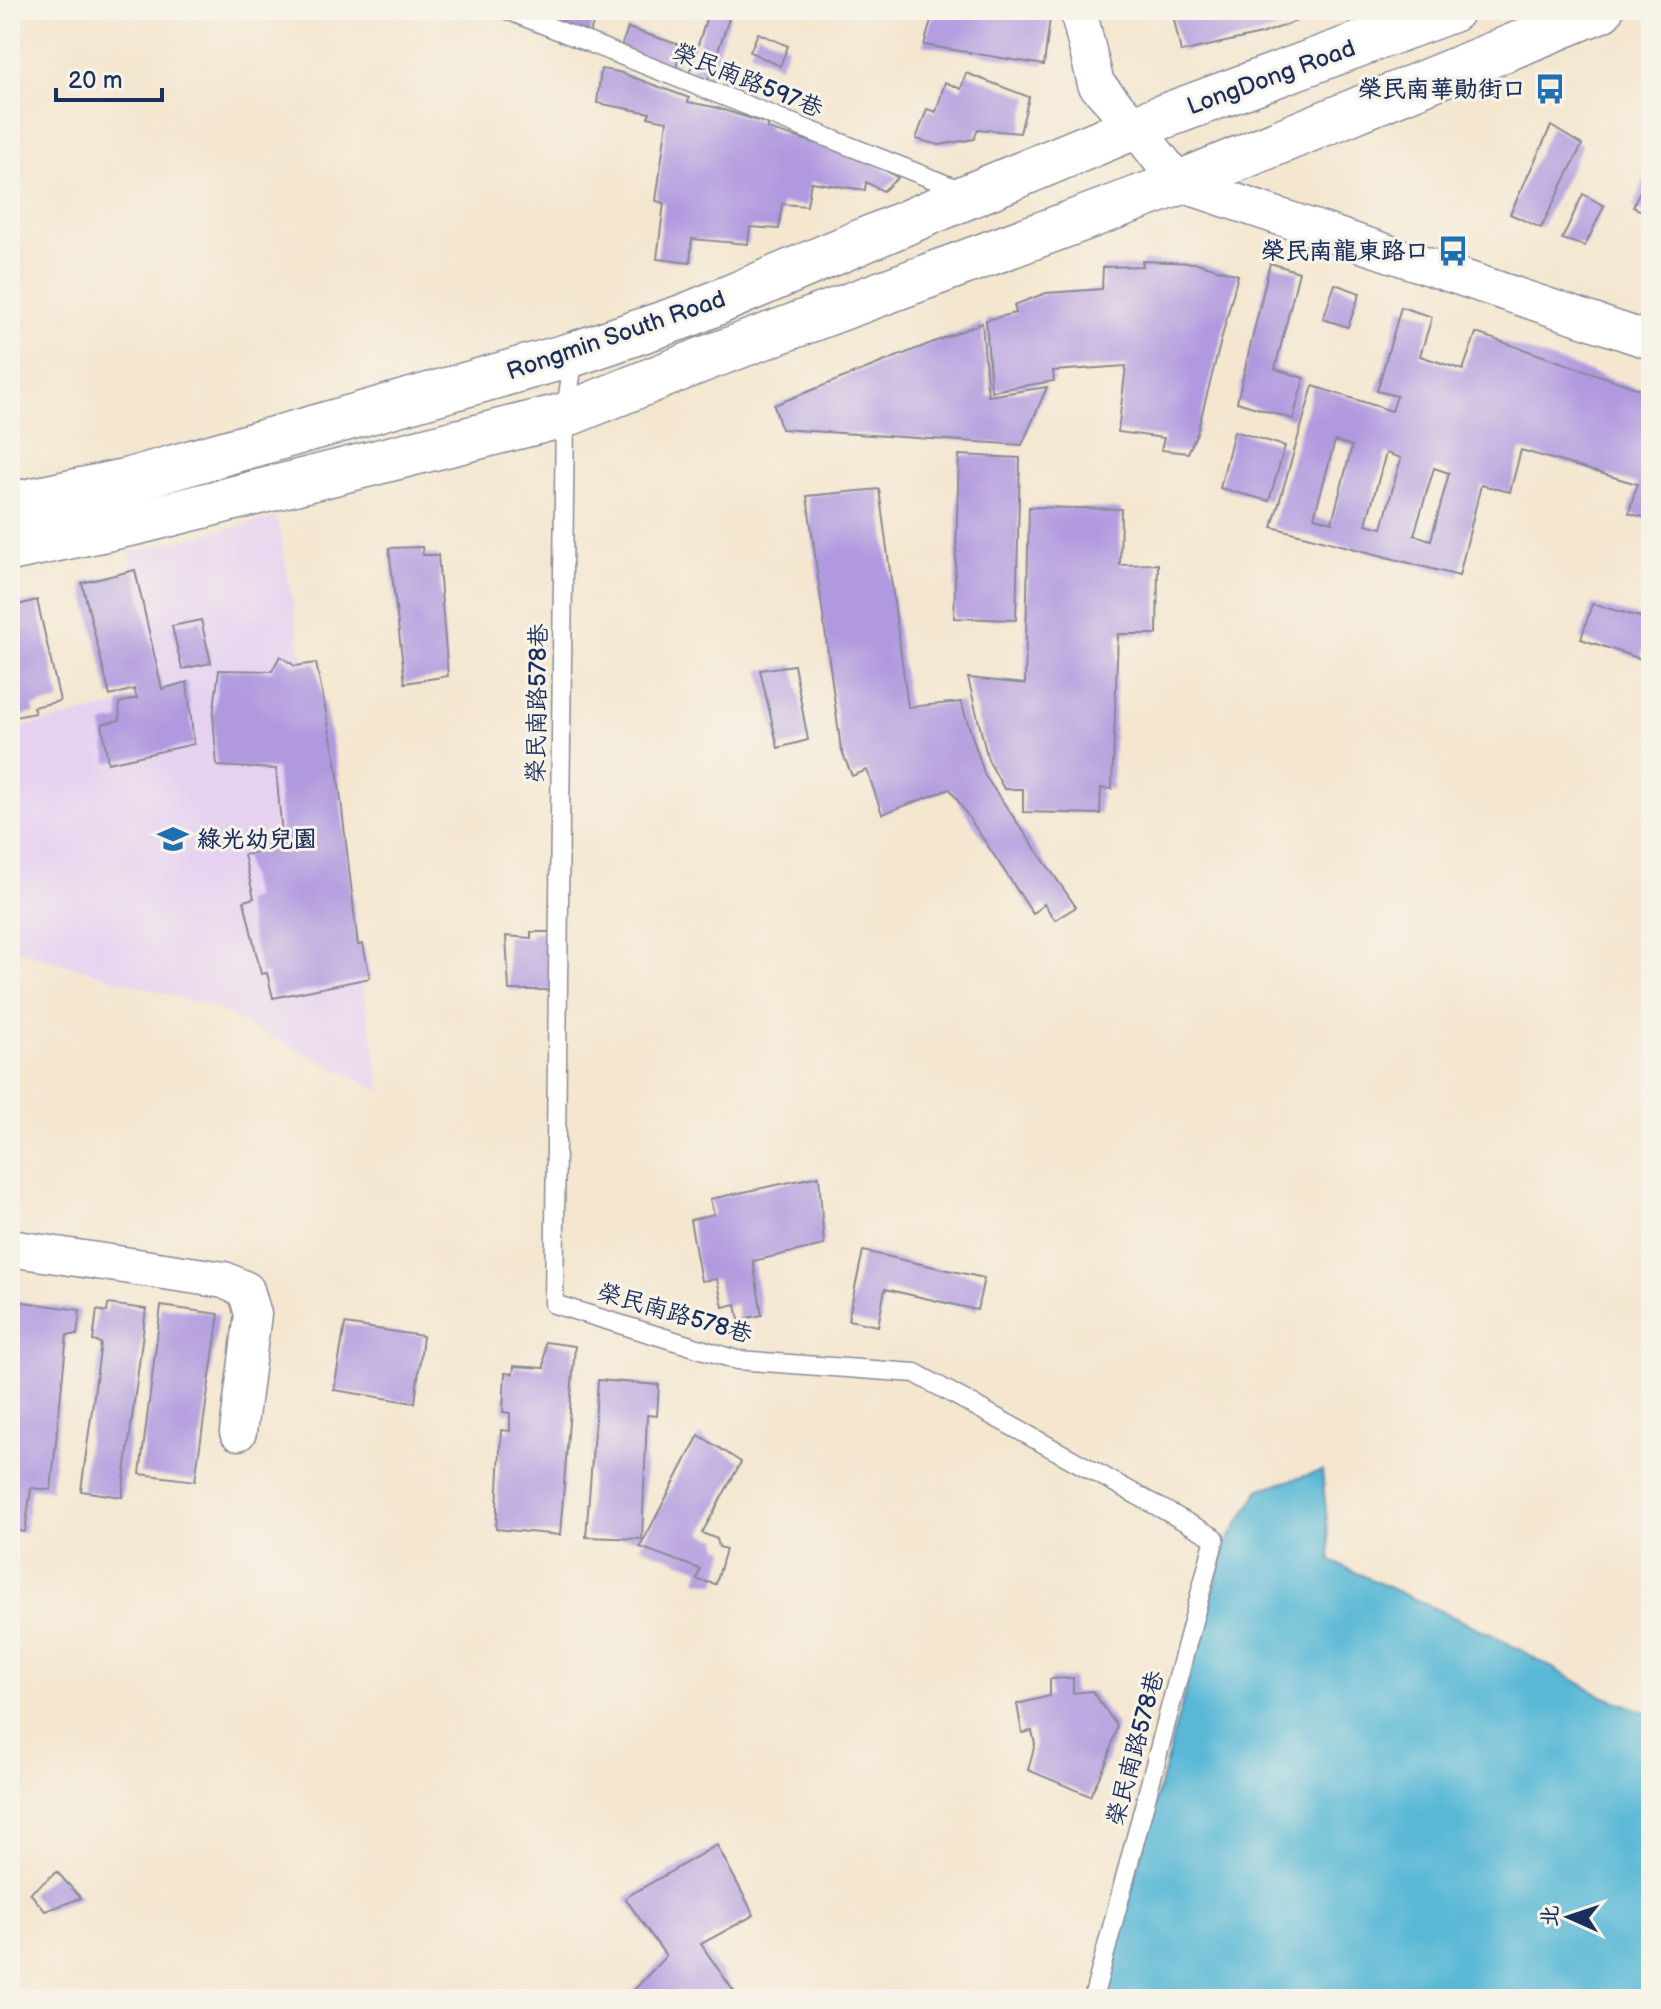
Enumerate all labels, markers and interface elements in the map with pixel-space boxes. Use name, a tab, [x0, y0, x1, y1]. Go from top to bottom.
street label: LongDong Road	[1183, 34, 1359, 121]
street label: 榮民南路597巷	[668, 37, 827, 124]
scale bar	[56, 52, 162, 102]
text: 20 m	[68, 66, 123, 95]
bus stop icon: 榮民南華勛街口	[1533, 72, 1567, 106]
place label: 榮民南華勛街口	[1358, 75, 1526, 104]
bus stop icon: 榮民南龍東路口	[1436, 234, 1470, 268]
place label: 榮民南龍東路口	[1261, 237, 1429, 266]
street label: Rongmin South Road	[503, 284, 729, 387]
street label: 榮民南路578巷	[522, 623, 553, 783]
school or university icon: 綠光幼兒園	[156, 822, 190, 856]
place label: 綠光幼兒園	[197, 825, 317, 854]
street label: 榮民南路578巷	[594, 1278, 756, 1349]
street label: 榮民南路578巷	[1101, 1667, 1170, 1829]
north arrow	[1529, 1877, 1609, 1957]
text: 北	[1536, 1904, 1565, 1928]

